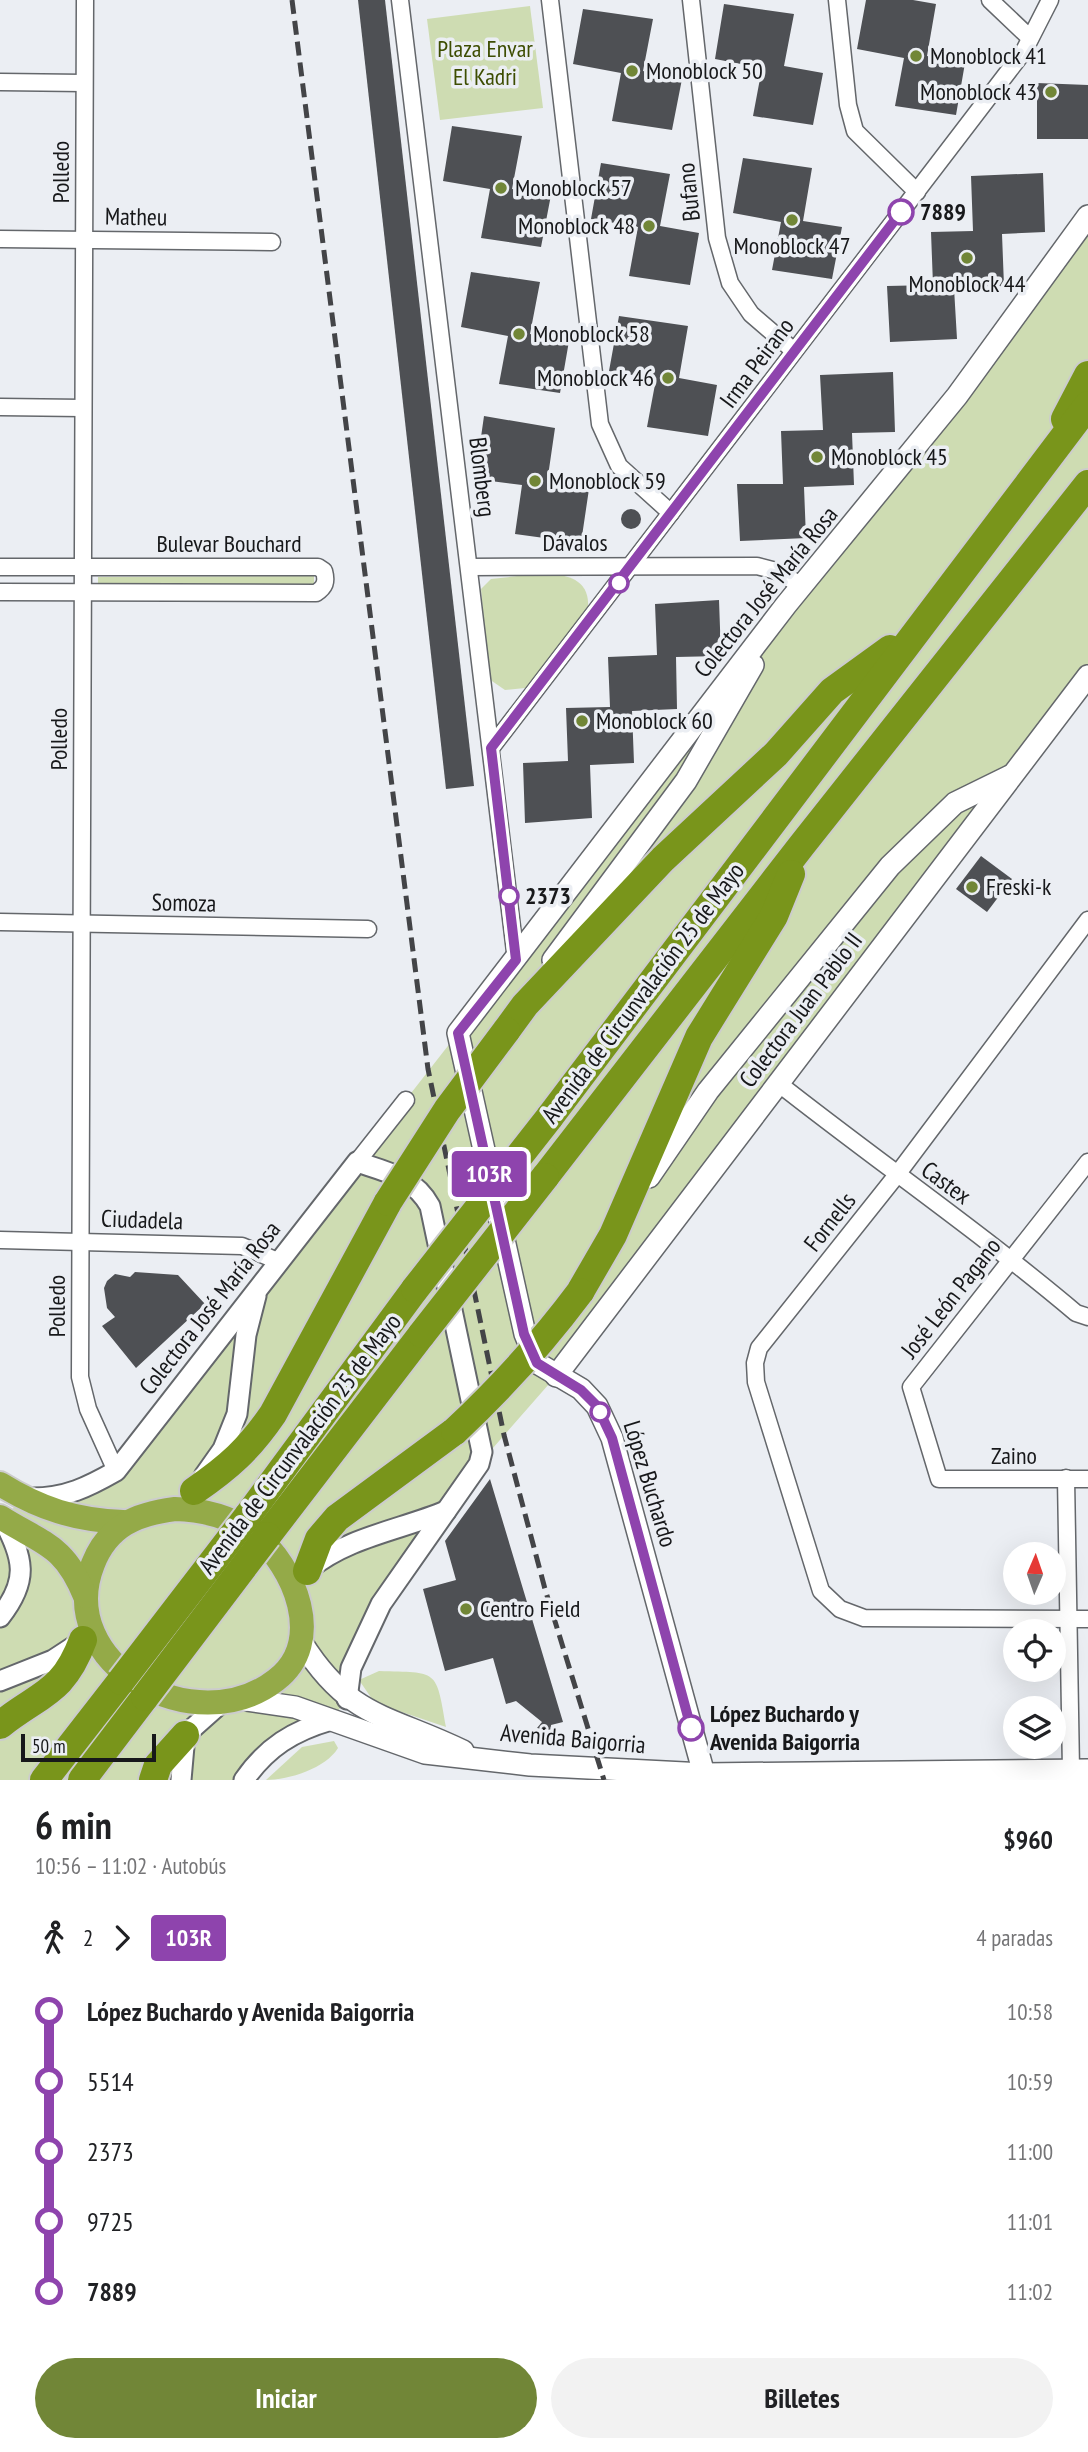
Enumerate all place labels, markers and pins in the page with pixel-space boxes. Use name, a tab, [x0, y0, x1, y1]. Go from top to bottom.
place label: Monoblock 41	[930, 40, 1047, 71]
marker: Monoblock 41	[908, 48, 924, 64]
place label: Monoblock 50	[646, 55, 763, 86]
marker: Monoblock 50	[624, 63, 640, 79]
place label: Monoblock 43	[920, 76, 1037, 107]
marker: Monoblock 43	[1043, 84, 1059, 100]
place label: Monoblock 57	[515, 172, 632, 203]
marker: Monoblock 57	[493, 180, 509, 196]
place label: 7889	[920, 196, 966, 227]
marker: 7889	[888, 199, 914, 225]
place label: Monoblock 48	[518, 210, 635, 241]
marker: Monoblock 47	[784, 212, 800, 228]
marker: Monoblock 48	[641, 218, 657, 234]
place label: Monoblock 47	[734, 230, 850, 261]
marker: Monoblock 44	[959, 250, 975, 266]
place label: Monoblock 44	[909, 268, 1026, 299]
place label: Monoblock 58	[533, 318, 650, 349]
marker: Monoblock 58	[511, 326, 527, 342]
place label: Monoblock 46	[537, 362, 654, 393]
marker: Monoblock 46	[660, 370, 676, 386]
place label: Monoblock 45	[831, 441, 948, 472]
marker: Monoblock 45	[809, 449, 825, 465]
place label: Monoblock 59	[549, 465, 666, 496]
marker: Monoblock 59	[527, 473, 543, 489]
unlabelled marker	[609, 573, 629, 593]
place label: Monoblock 60	[596, 705, 713, 736]
marker: Monoblock 60	[574, 713, 590, 729]
place label: Freski-k	[986, 871, 1052, 902]
marker: Freski-k	[964, 879, 980, 895]
place label: 2373	[525, 880, 571, 911]
marker: 2373	[499, 886, 519, 906]
unlabelled marker	[590, 1402, 610, 1422]
place label: Centro Field	[480, 1593, 580, 1624]
marker: Centro Field	[458, 1601, 474, 1617]
place label: López Buchardo y Avenida Baigorria	[709, 1698, 860, 1757]
marker: López Buchardo y Avenida Baigorria	[678, 1715, 704, 1741]

